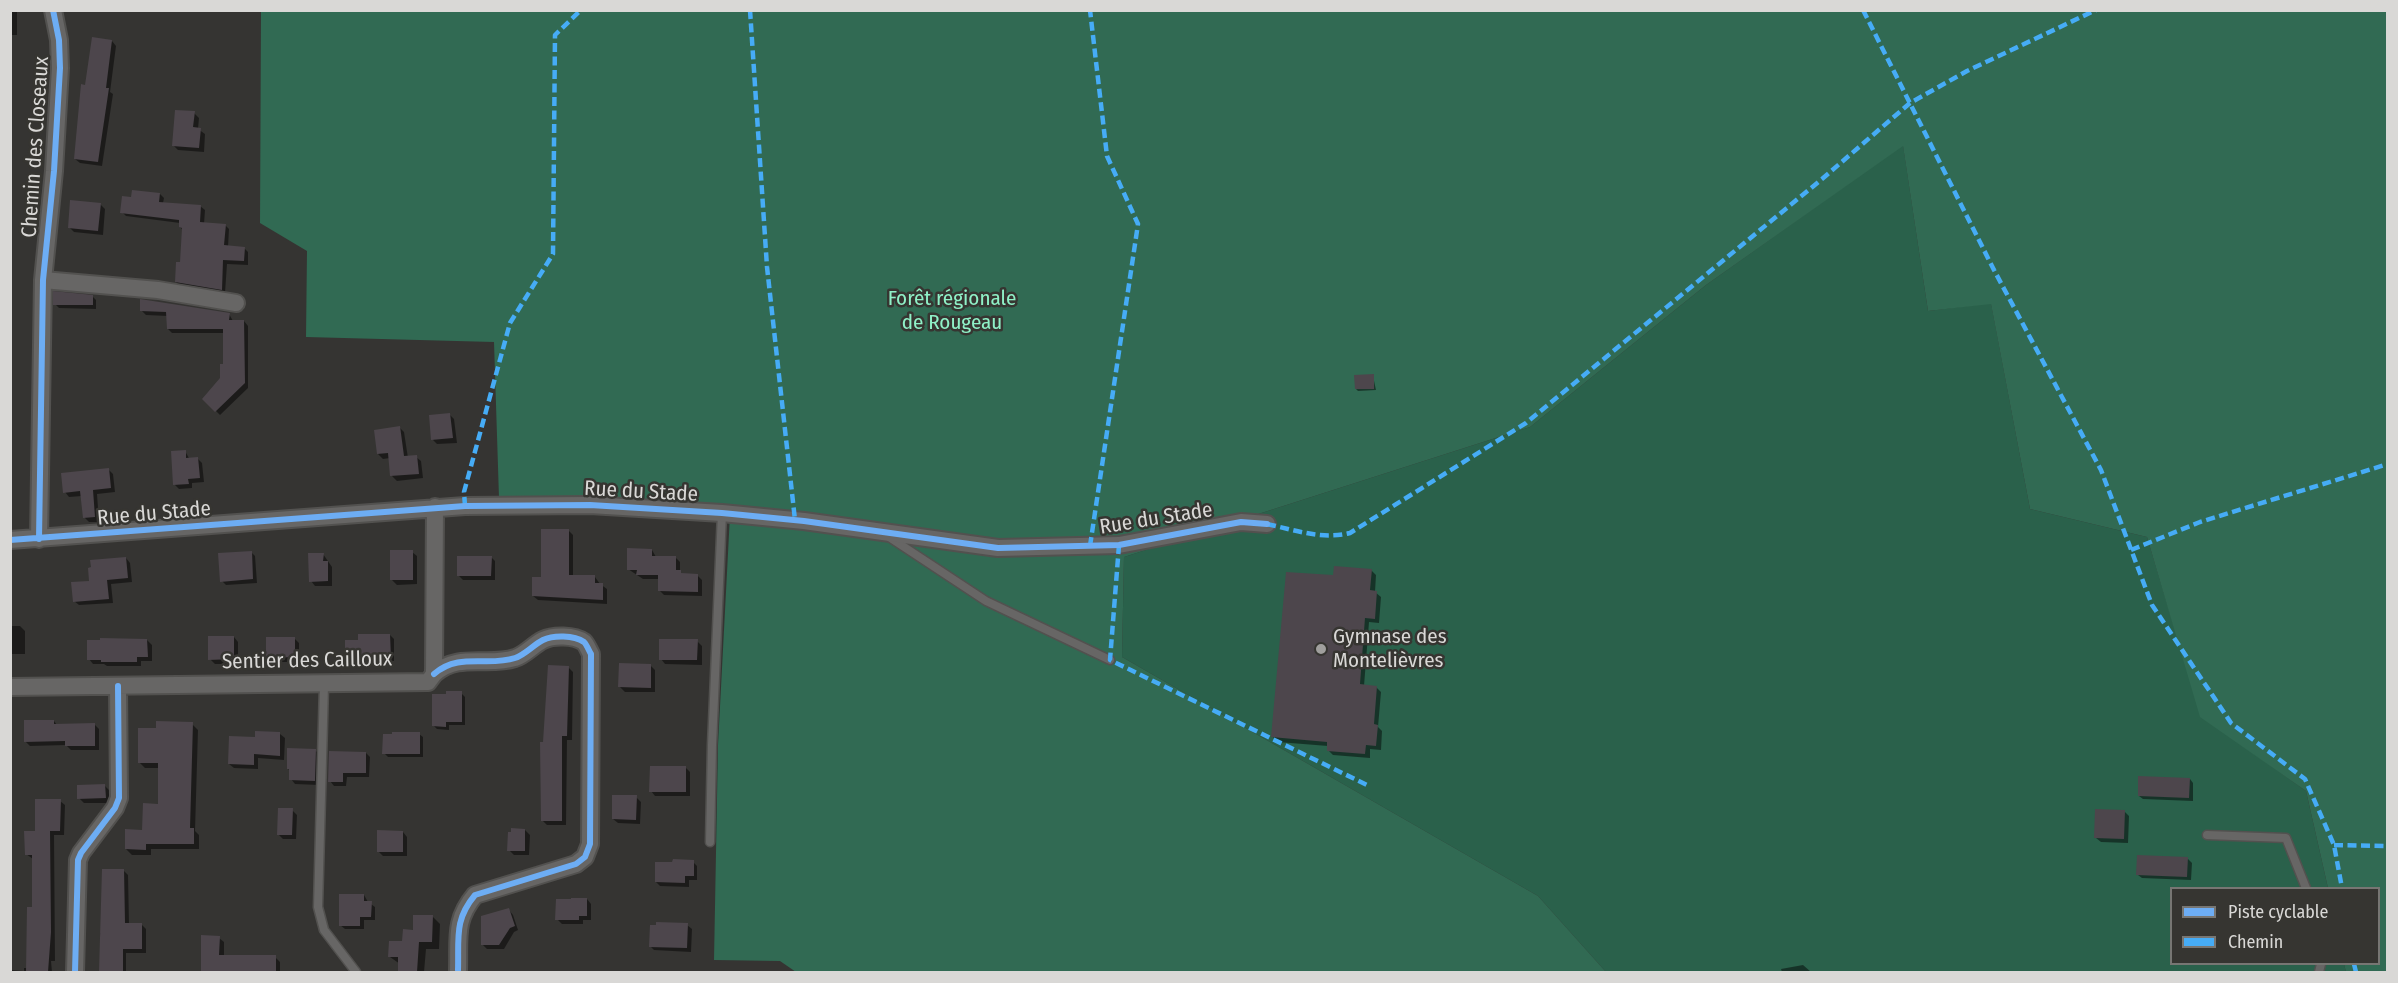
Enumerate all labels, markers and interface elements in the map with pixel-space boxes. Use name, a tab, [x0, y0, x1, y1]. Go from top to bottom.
street label: Chemin des Closeaux	[17, 56, 55, 238]
park label: Forêt régionale de Rougeau	[888, 286, 1016, 336]
street label: Rue du Stade	[583, 476, 699, 508]
street label: Rue du Stade	[96, 496, 212, 532]
street label: Rue du Stade	[1098, 498, 1214, 540]
place label: Gymnase des Montelièvres	[1333, 624, 1447, 674]
marker: Gymnase des Montelièvres	[1314, 642, 1328, 656]
street label: Sentier des Cailloux	[222, 647, 392, 675]
legend	[2170, 887, 2380, 965]
text: Piste cyclable	[2228, 901, 2328, 923]
text: Chemin	[2228, 931, 2283, 953]

